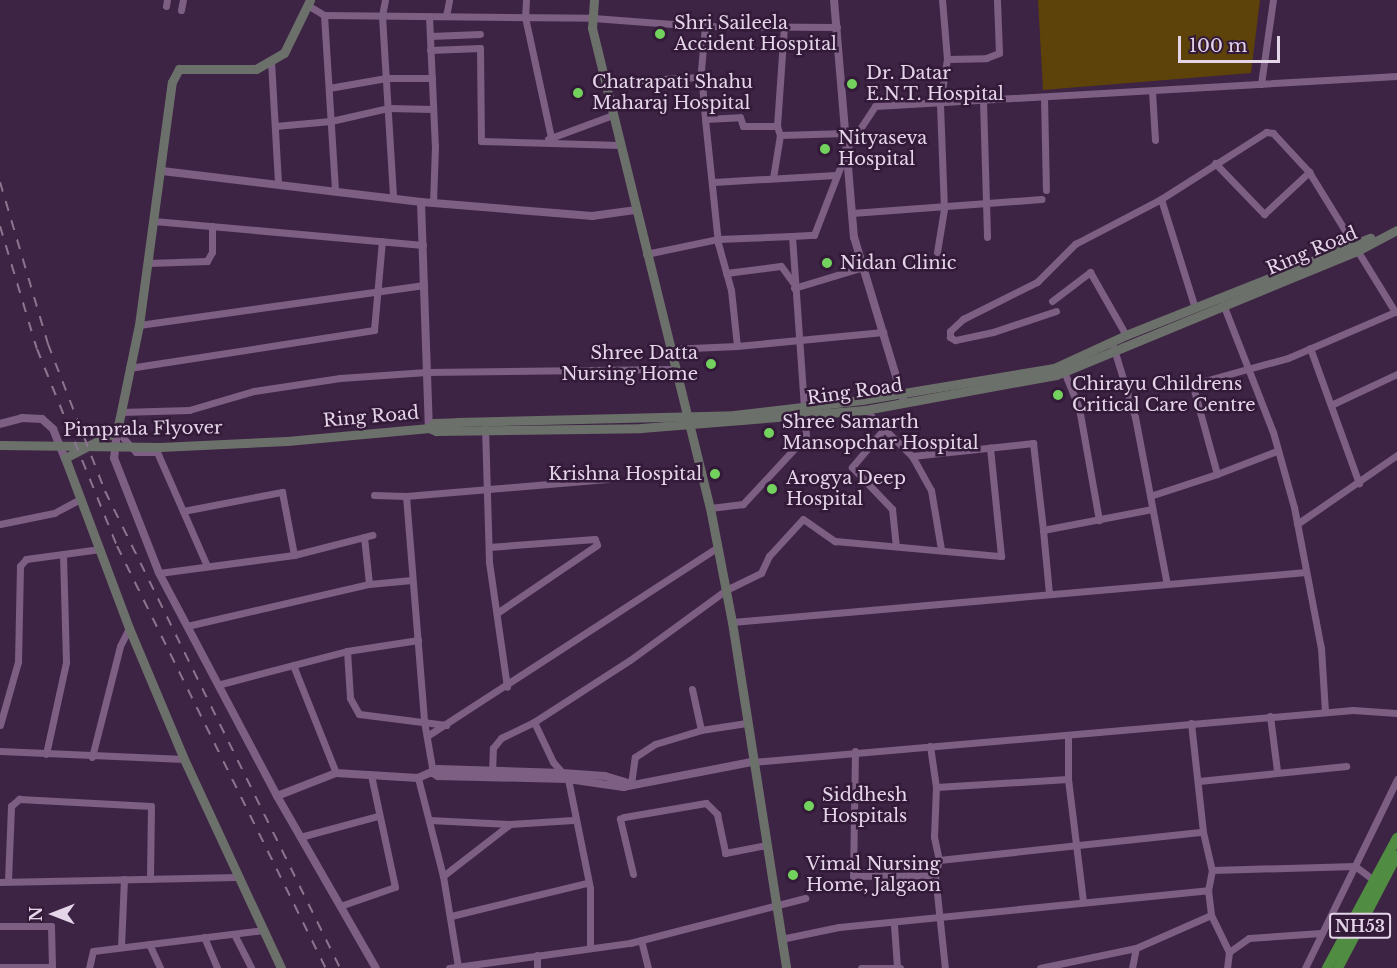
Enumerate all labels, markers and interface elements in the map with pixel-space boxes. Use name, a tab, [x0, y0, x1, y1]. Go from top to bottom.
place label: Shri Saileela Accident Hospital	[674, 13, 837, 56]
scale bar	[1181, 24, 1283, 62]
marker: Shri Saileela Accident Hospital	[651, 25, 669, 43]
text: 100 m	[1189, 35, 1247, 57]
place label: Dr. Datar E.N.T. Hospital	[866, 63, 1004, 106]
place label: Chatrapati Shahu Maharaj Hospital	[592, 72, 753, 115]
marker: Dr. Datar E.N.T. Hospital	[843, 75, 861, 93]
marker: Chatrapati Shahu Maharaj Hospital	[569, 84, 587, 102]
place label: Nityaseva Hospital	[838, 128, 927, 170]
marker: Nityaseva Hospital	[816, 140, 834, 158]
street label: Ring Road	[1263, 222, 1361, 280]
place label: Nidan Clinic	[840, 252, 956, 274]
marker: Nidan Clinic	[818, 254, 836, 272]
place label: Shree Datta Nursing Home	[561, 343, 698, 386]
marker: Shree Datta Nursing Home	[702, 355, 720, 373]
place label: Chirayu Childrens Critical Care Centre	[1072, 374, 1256, 416]
street label: Ring Road	[806, 375, 904, 409]
marker: Chirayu Childrens Critical Care Centre	[1049, 386, 1067, 404]
street label: Ring Road	[322, 402, 420, 432]
place label: Shree Samarth Mansopchar Hospital	[782, 412, 979, 454]
street label: Pimprala Flyover	[63, 417, 223, 441]
marker: Shree Samarth Mansopchar Hospital	[760, 424, 778, 442]
place label: Krishna Hospital	[548, 463, 702, 485]
marker: Krishna Hospital	[706, 465, 724, 483]
place label: Arogya Deep Hospital	[786, 468, 906, 510]
marker: Arogya Deep Hospital	[763, 480, 781, 498]
place label: Siddhesh Hospitals	[822, 785, 907, 828]
marker: Siddhesh Hospitals	[800, 797, 818, 815]
place label: Vimal Nursing Home, Jalgaon	[806, 854, 941, 896]
marker: Vimal Nursing Home, Jalgaon	[784, 866, 802, 884]
north arrow	[24, 884, 84, 944]
text: N	[26, 906, 46, 922]
road number: NH53	[1328, 913, 1392, 939]

